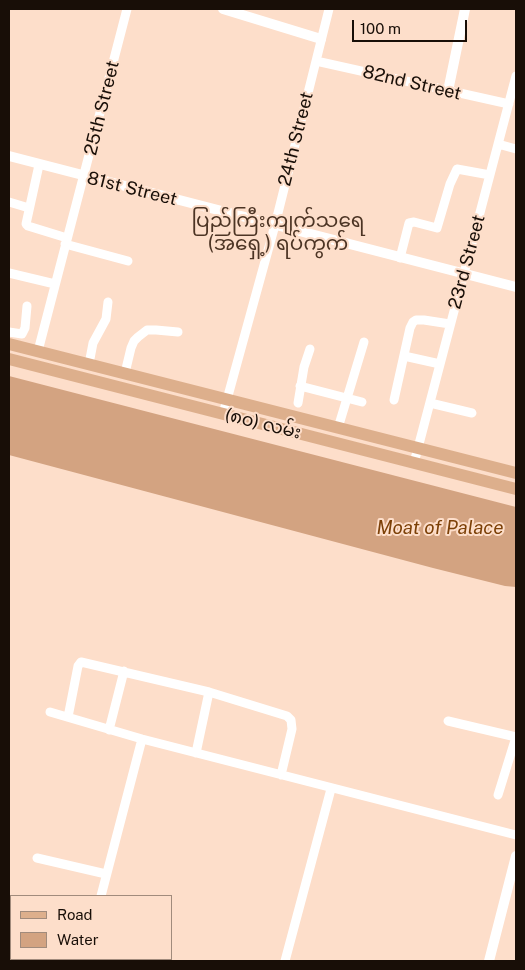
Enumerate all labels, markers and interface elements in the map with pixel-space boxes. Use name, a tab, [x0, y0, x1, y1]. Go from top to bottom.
scale bar	[355, 10, 470, 42]
text: 100 m	[360, 20, 401, 37]
street label: 25th Street	[80, 59, 124, 157]
street label: 82nd Street	[361, 61, 463, 105]
street label: 24th Street	[274, 90, 318, 188]
street label: 81st Street	[85, 167, 179, 211]
district label: ပြည်ကြီးကျက်သရေ (အရှေ့) ရပ်ကွက်	[191, 209, 365, 256]
street label: 23rd Street	[444, 213, 490, 311]
street label: (၈၀) လမ်း	[223, 404, 303, 444]
water label: Moat of Palace	[377, 517, 503, 539]
legend	[10, 895, 172, 960]
text: Road	[57, 906, 93, 923]
text: Water	[57, 931, 99, 948]

